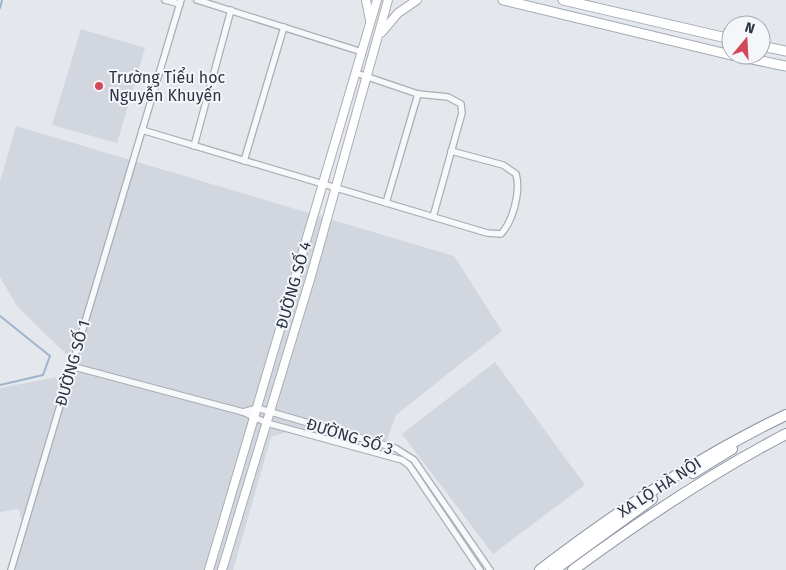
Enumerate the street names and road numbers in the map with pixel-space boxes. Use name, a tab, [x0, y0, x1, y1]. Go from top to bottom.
street label: ĐƯỜNG SỐ 4	[269, 238, 315, 331]
street label: ĐƯỜNG SỐ 1	[48, 317, 94, 408]
street label: ĐƯỜNG SỐ 3	[304, 411, 396, 459]
street label: XA LỘ HÀ NỘI	[613, 453, 705, 521]

